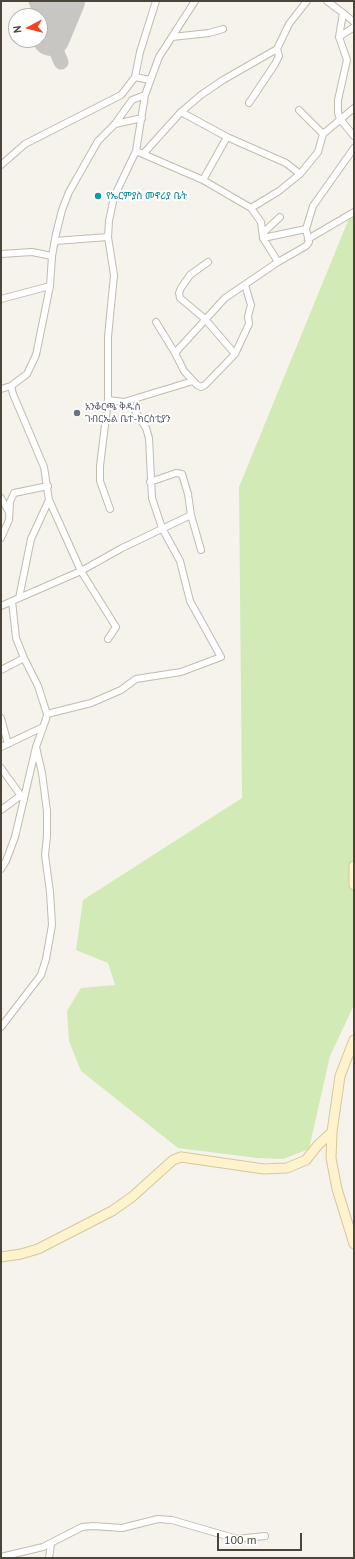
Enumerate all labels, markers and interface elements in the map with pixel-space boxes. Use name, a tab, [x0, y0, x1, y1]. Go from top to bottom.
north arrow	[8, 8, 48, 48]
text: N	[10, 25, 24, 34]
place label: የኤርምያስ መኖሪያ ቤት	[106, 190, 187, 202]
marker: የኤርምያስ መኖሪያ ቤት	[93, 191, 103, 201]
place label: አንቆርጫ ቅዱስ ገብርኤል ቤተ-ክርስቲያን	[85, 401, 171, 424]
marker: አንቆርጫ ቅዱስ ገብርኤል ቤተ-ክርስቲያን	[72, 408, 82, 418]
scale bar	[219, 1525, 304, 1551]
text: 100 m	[224, 1532, 257, 1547]

